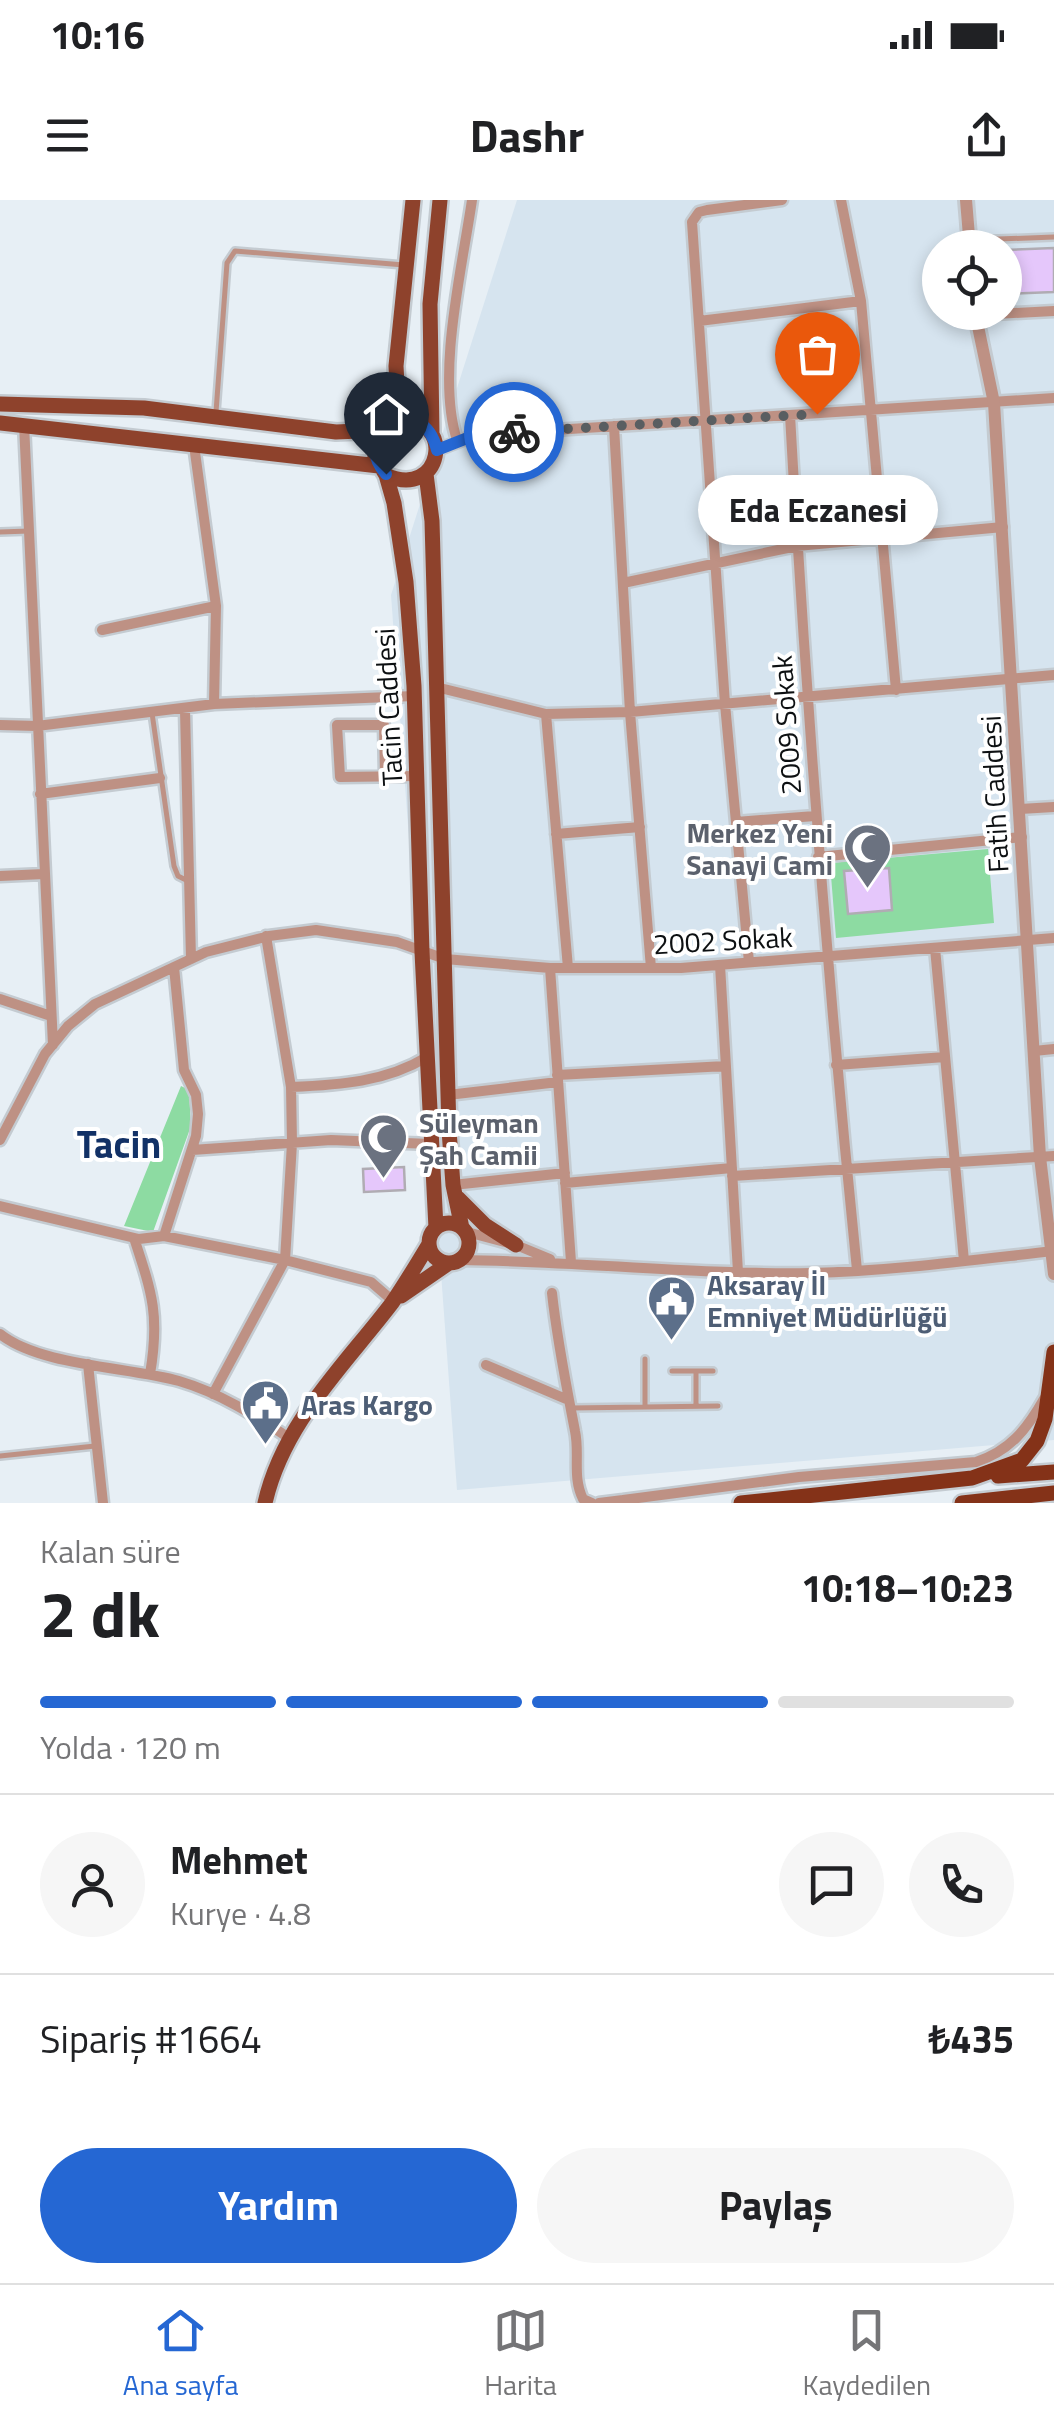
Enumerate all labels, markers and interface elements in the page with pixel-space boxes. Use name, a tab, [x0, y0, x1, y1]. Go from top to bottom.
text: 10:16	[50, 6, 145, 64]
text: Dashr	[470, 101, 584, 169]
icon: menu	[40, 108, 95, 163]
icon: share	[959, 108, 1014, 163]
map controls	[922, 230, 1022, 330]
button: locate	[922, 230, 1022, 330]
pin	[775, 312, 860, 415]
icon: bag	[790, 327, 845, 382]
pin	[344, 372, 429, 475]
courier	[464, 382, 564, 482]
icon: home	[359, 387, 414, 442]
icon: bike	[487, 405, 542, 460]
callout: Eda Eczanesi	[697, 474, 937, 544]
text: Eda Eczanesi	[729, 486, 907, 534]
street label: Tacin Caddesi	[362, 627, 414, 787]
street label: 2009 Sokak	[760, 654, 812, 796]
street label: Fatih Caddesi	[968, 714, 1020, 874]
place label: Merkez Yeni Sanayi Cami	[686, 811, 833, 886]
mosque icon: Merkez Yeni Sanayi Cami	[842, 822, 894, 890]
street label: 2002 Sokak	[652, 915, 794, 965]
place label: Süleyman Şah Camii	[419, 1101, 539, 1176]
mosque icon: Süleyman Şah Camii	[358, 1112, 410, 1180]
district label: Tacin	[77, 1115, 161, 1173]
place label: Aksaray İl Emniyet Müdürlüğü	[707, 1263, 947, 1338]
public building icon: Aksaray İl Emniyet Müdürlüğü	[646, 1274, 698, 1342]
public building icon: Aras Kargo	[240, 1378, 292, 1446]
place label: Aras Kargo	[301, 1383, 433, 1426]
text: Kalan süre	[40, 1527, 181, 1575]
text: 10:18–10:23	[801, 1559, 1014, 1617]
text: 2 dk	[40, 1563, 160, 1662]
text: Yolda · 120 m	[40, 1723, 221, 1771]
text: Mehmet	[170, 1831, 308, 1889]
button: person	[40, 1832, 145, 1937]
button: chat	[779, 1832, 884, 1937]
button: phone	[909, 1832, 1014, 1937]
text: Kurye · 4.8	[170, 1889, 311, 1937]
text: Sipariş #1664	[40, 2010, 262, 2068]
text: ₺435	[928, 2010, 1014, 2068]
button: Yardım	[40, 2148, 517, 2263]
button: Paylaş	[537, 2148, 1014, 2263]
tab: Ana sayfa	[123, 2303, 238, 2406]
tab: Harita	[484, 2303, 557, 2406]
tab: Kaydedilen	[803, 2303, 931, 2406]

